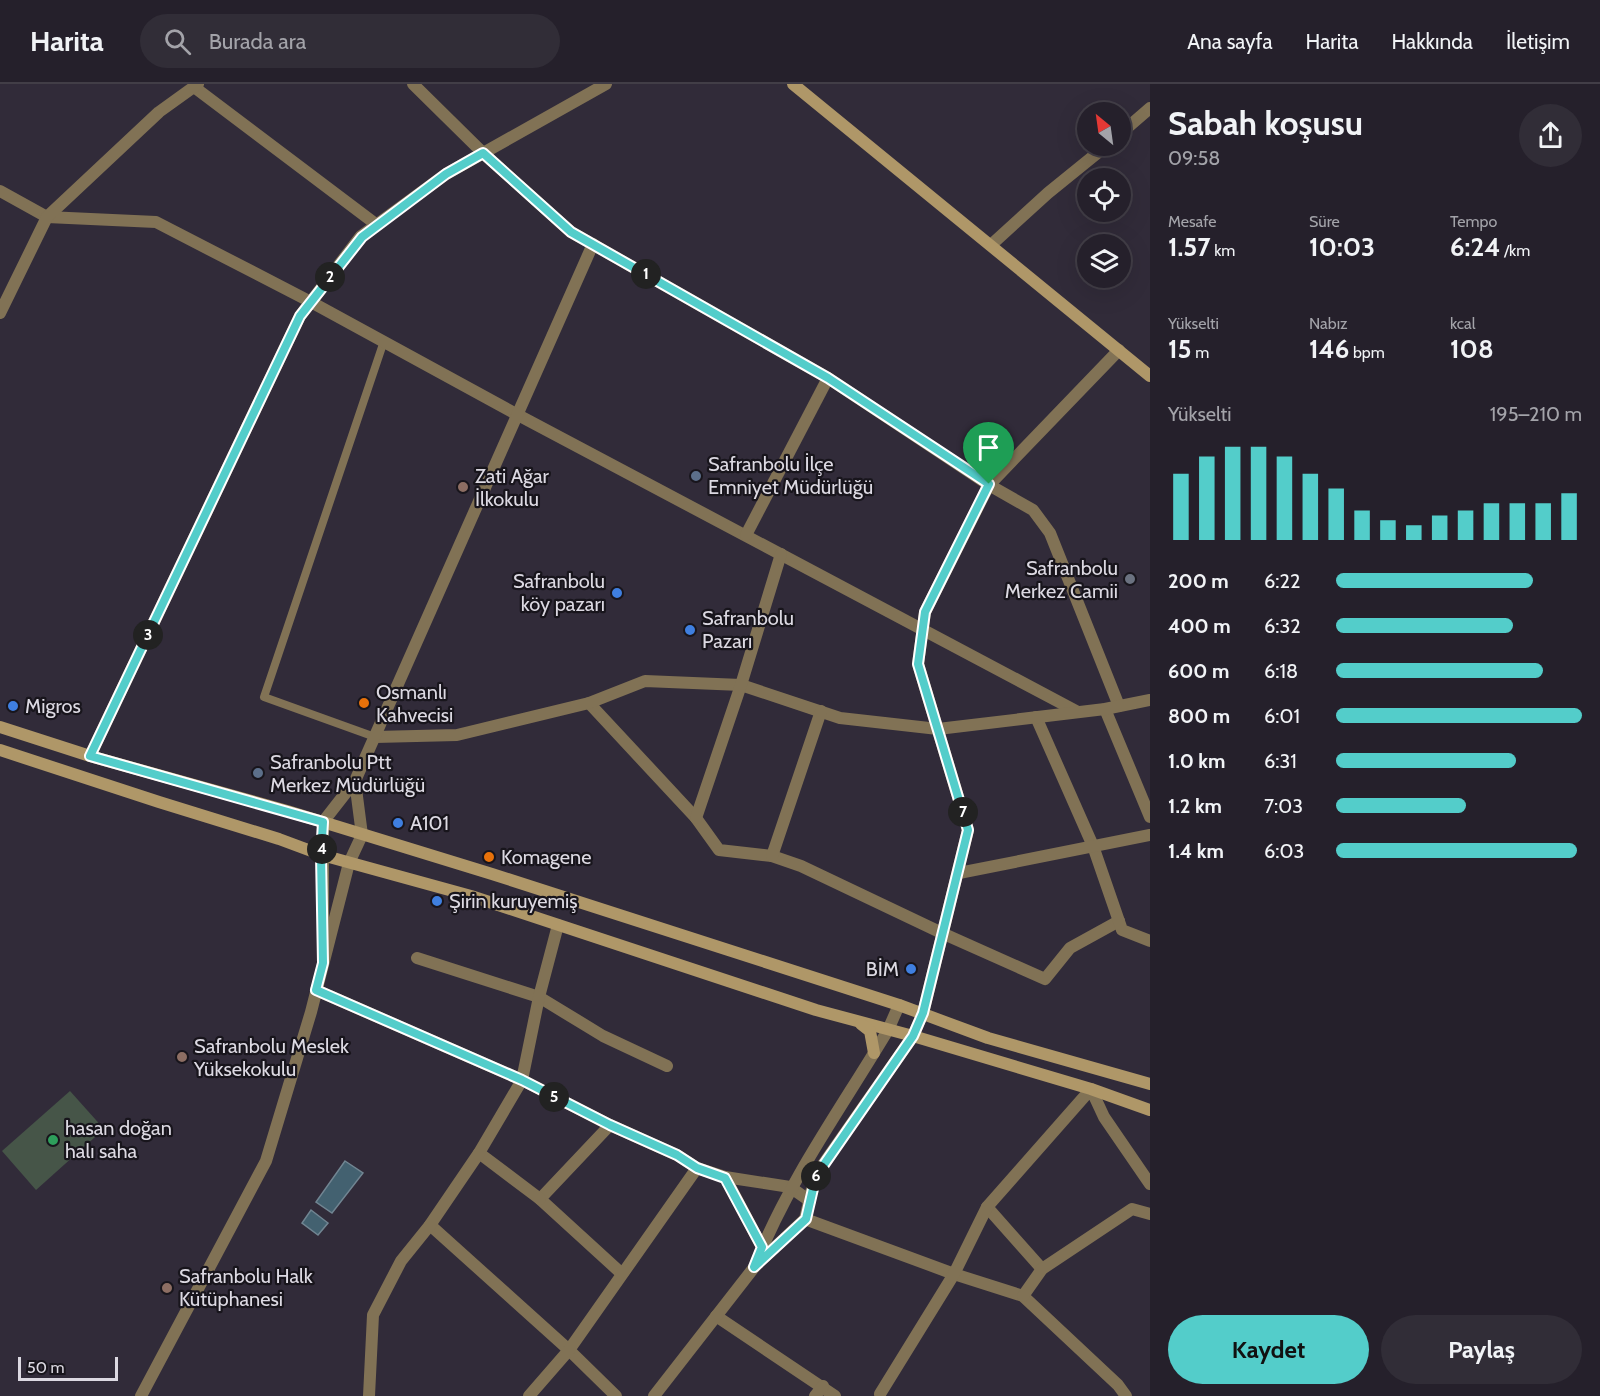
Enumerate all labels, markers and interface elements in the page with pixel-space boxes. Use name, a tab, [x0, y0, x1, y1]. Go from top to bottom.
search box	[140, 14, 560, 68]
text: Harita	[30, 24, 104, 58]
icon: search	[161, 25, 194, 58]
text: Burada ara	[209, 28, 306, 55]
text: Ana sayfa	[1187, 29, 1273, 54]
text: Harita	[1306, 29, 1358, 54]
text: Hakkında	[1391, 29, 1473, 54]
text: İletişim	[1506, 29, 1570, 54]
north arrow	[1077, 102, 1131, 156]
map controls	[1077, 102, 1131, 288]
text: Sabah koşusu	[1168, 103, 1363, 143]
button: share	[1519, 104, 1582, 167]
text: 09:58	[1168, 146, 1220, 170]
button: locate	[1077, 168, 1131, 222]
text: Mesafe	[1168, 212, 1217, 231]
text: Süre	[1309, 212, 1340, 231]
text: Tempo	[1450, 212, 1497, 231]
text: 1.57	[1168, 231, 1211, 263]
text: 10:03	[1309, 231, 1375, 263]
text: 6:24	[1450, 231, 1500, 263]
button: layers	[1077, 234, 1131, 288]
text: km	[1211, 241, 1235, 260]
text: /km	[1500, 241, 1530, 260]
pin: 1	[631, 259, 661, 289]
pin: 2	[315, 262, 345, 292]
text: 1	[643, 264, 649, 283]
text: 2	[326, 267, 334, 286]
text: Yükselti	[1168, 314, 1219, 333]
text: Nabız	[1309, 314, 1348, 333]
text: kcal	[1450, 314, 1476, 333]
text: 15	[1168, 333, 1192, 365]
text: 146	[1309, 333, 1349, 365]
text: 108	[1450, 333, 1494, 365]
text: m	[1192, 343, 1209, 362]
text: bpm	[1349, 343, 1385, 362]
text: Yükselti	[1168, 402, 1232, 426]
text: 195–210 m	[1490, 402, 1582, 426]
pin	[963, 422, 1014, 484]
icon: arrive	[972, 431, 1005, 464]
place label: Safranbolu İlçe Emniyet Müdürlüğü	[708, 452, 873, 499]
place label: Zati Ağar İlkokulu	[475, 464, 550, 511]
marker: Safranbolu İlçe Emniyet Müdürlüğü	[689, 469, 703, 483]
marker: Zati Ağar İlkokulu	[456, 480, 470, 494]
place label: Safranbolu Merkez Camii	[1005, 556, 1118, 603]
place label: Safranbolu köy pazarı	[513, 569, 605, 616]
text: 200 m	[1168, 569, 1229, 593]
text: 6:22	[1264, 569, 1300, 593]
marker: Safranbolu Merkez Camii	[1123, 572, 1137, 586]
marker: Safranbolu köy pazarı	[610, 586, 624, 600]
place label: Safranbolu Pazarı	[702, 606, 794, 653]
text: 400 m	[1168, 614, 1231, 638]
text: 6:32	[1264, 614, 1301, 638]
pin: 3	[133, 620, 163, 650]
marker: Safranbolu Pazarı	[683, 623, 697, 637]
text: 3	[144, 625, 152, 644]
text: 600 m	[1168, 659, 1229, 683]
text: 6:18	[1264, 659, 1298, 683]
place label: Osmanlı Kahvecisi	[376, 680, 453, 727]
place label: Migros	[25, 694, 81, 718]
marker: Osmanlı Kahvecisi	[357, 696, 371, 710]
marker: Migros	[6, 699, 20, 713]
text: 800 m	[1168, 704, 1230, 728]
text: 6:01	[1264, 704, 1300, 728]
text: 1.0 km	[1168, 749, 1225, 773]
text: 6:31	[1264, 749, 1297, 773]
place label: Safranbolu Ptt Merkez Müdürlüğü	[270, 750, 425, 797]
marker: Safranbolu Ptt Merkez Müdürlüğü	[251, 766, 265, 780]
text: 1.2 km	[1168, 794, 1222, 818]
text: 7:03	[1264, 794, 1303, 818]
pin: 7	[948, 797, 978, 827]
text: 7	[959, 802, 967, 821]
place label: A101	[410, 811, 449, 835]
marker: A101	[391, 816, 405, 830]
pin: 4	[307, 834, 337, 864]
text: 4	[317, 839, 327, 858]
text: 1.4 km	[1168, 839, 1224, 863]
text: 6:03	[1264, 839, 1304, 863]
place label: Komagene	[501, 845, 591, 869]
marker: Komagene	[482, 850, 496, 864]
place label: Şirin kuruyemiş	[449, 889, 578, 913]
marker: Şirin kuruyemiş	[430, 894, 444, 908]
place label: BİM	[866, 957, 899, 981]
marker: BİM	[904, 962, 918, 976]
place label: Safranbolu Meslek Yüksekokulu	[193, 1034, 349, 1081]
marker: Safranbolu Meslek Yüksekokulu	[175, 1050, 189, 1064]
pin: 5	[539, 1082, 569, 1112]
text: 5	[550, 1087, 558, 1106]
place label: hasan doğan halı saha	[65, 1116, 172, 1163]
marker: hasan doğan halı saha	[46, 1133, 60, 1147]
pin: 6	[801, 1161, 831, 1191]
text: 6	[812, 1166, 821, 1185]
place label: Safranbolu Halk Kütüphanesi	[179, 1264, 313, 1311]
marker: Safranbolu Halk Kütüphanesi	[160, 1281, 174, 1295]
button: Kaydet	[1168, 1315, 1369, 1384]
button: Paylaş	[1381, 1315, 1582, 1384]
scale bar	[18, 1354, 118, 1382]
text: 50 m	[27, 1358, 64, 1377]

